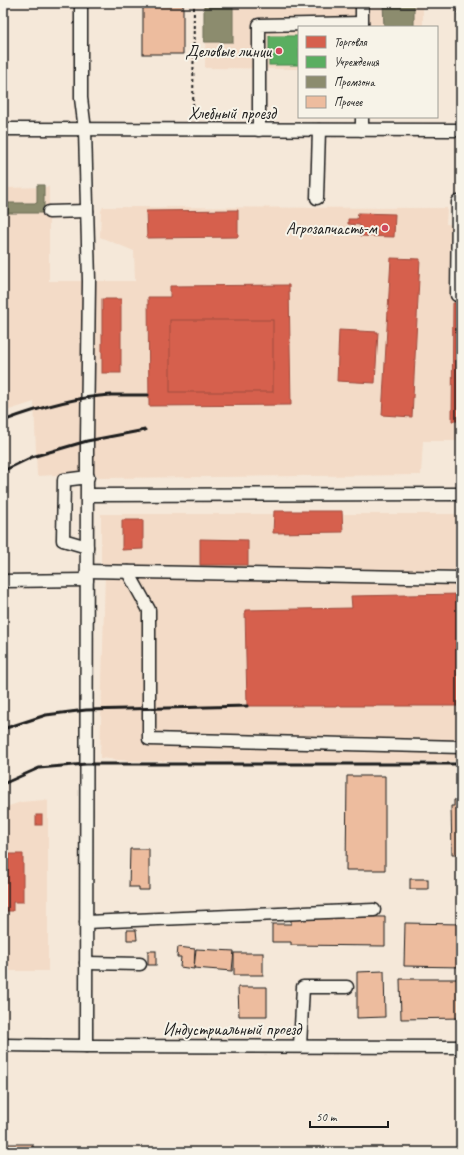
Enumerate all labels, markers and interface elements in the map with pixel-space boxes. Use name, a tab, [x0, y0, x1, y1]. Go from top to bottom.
legend	[298, 26, 438, 118]
text: Торговля	[334, 34, 367, 50]
place label: Деловые линии	[185, 41, 273, 62]
marker: Деловые линии	[274, 46, 284, 56]
text: Учреждения	[334, 54, 380, 70]
text: Промзона	[334, 74, 376, 90]
text: Прочее	[334, 94, 363, 110]
street label: Хлебный проезд	[188, 103, 278, 124]
place label: Агрозапчасть-м	[286, 218, 378, 239]
marker: Агрозапчасть-м	[380, 223, 390, 233]
street label: Индустриальный проезд	[163, 1019, 303, 1040]
scale bar	[310, 1103, 388, 1129]
text: 50 m	[316, 1109, 338, 1125]

